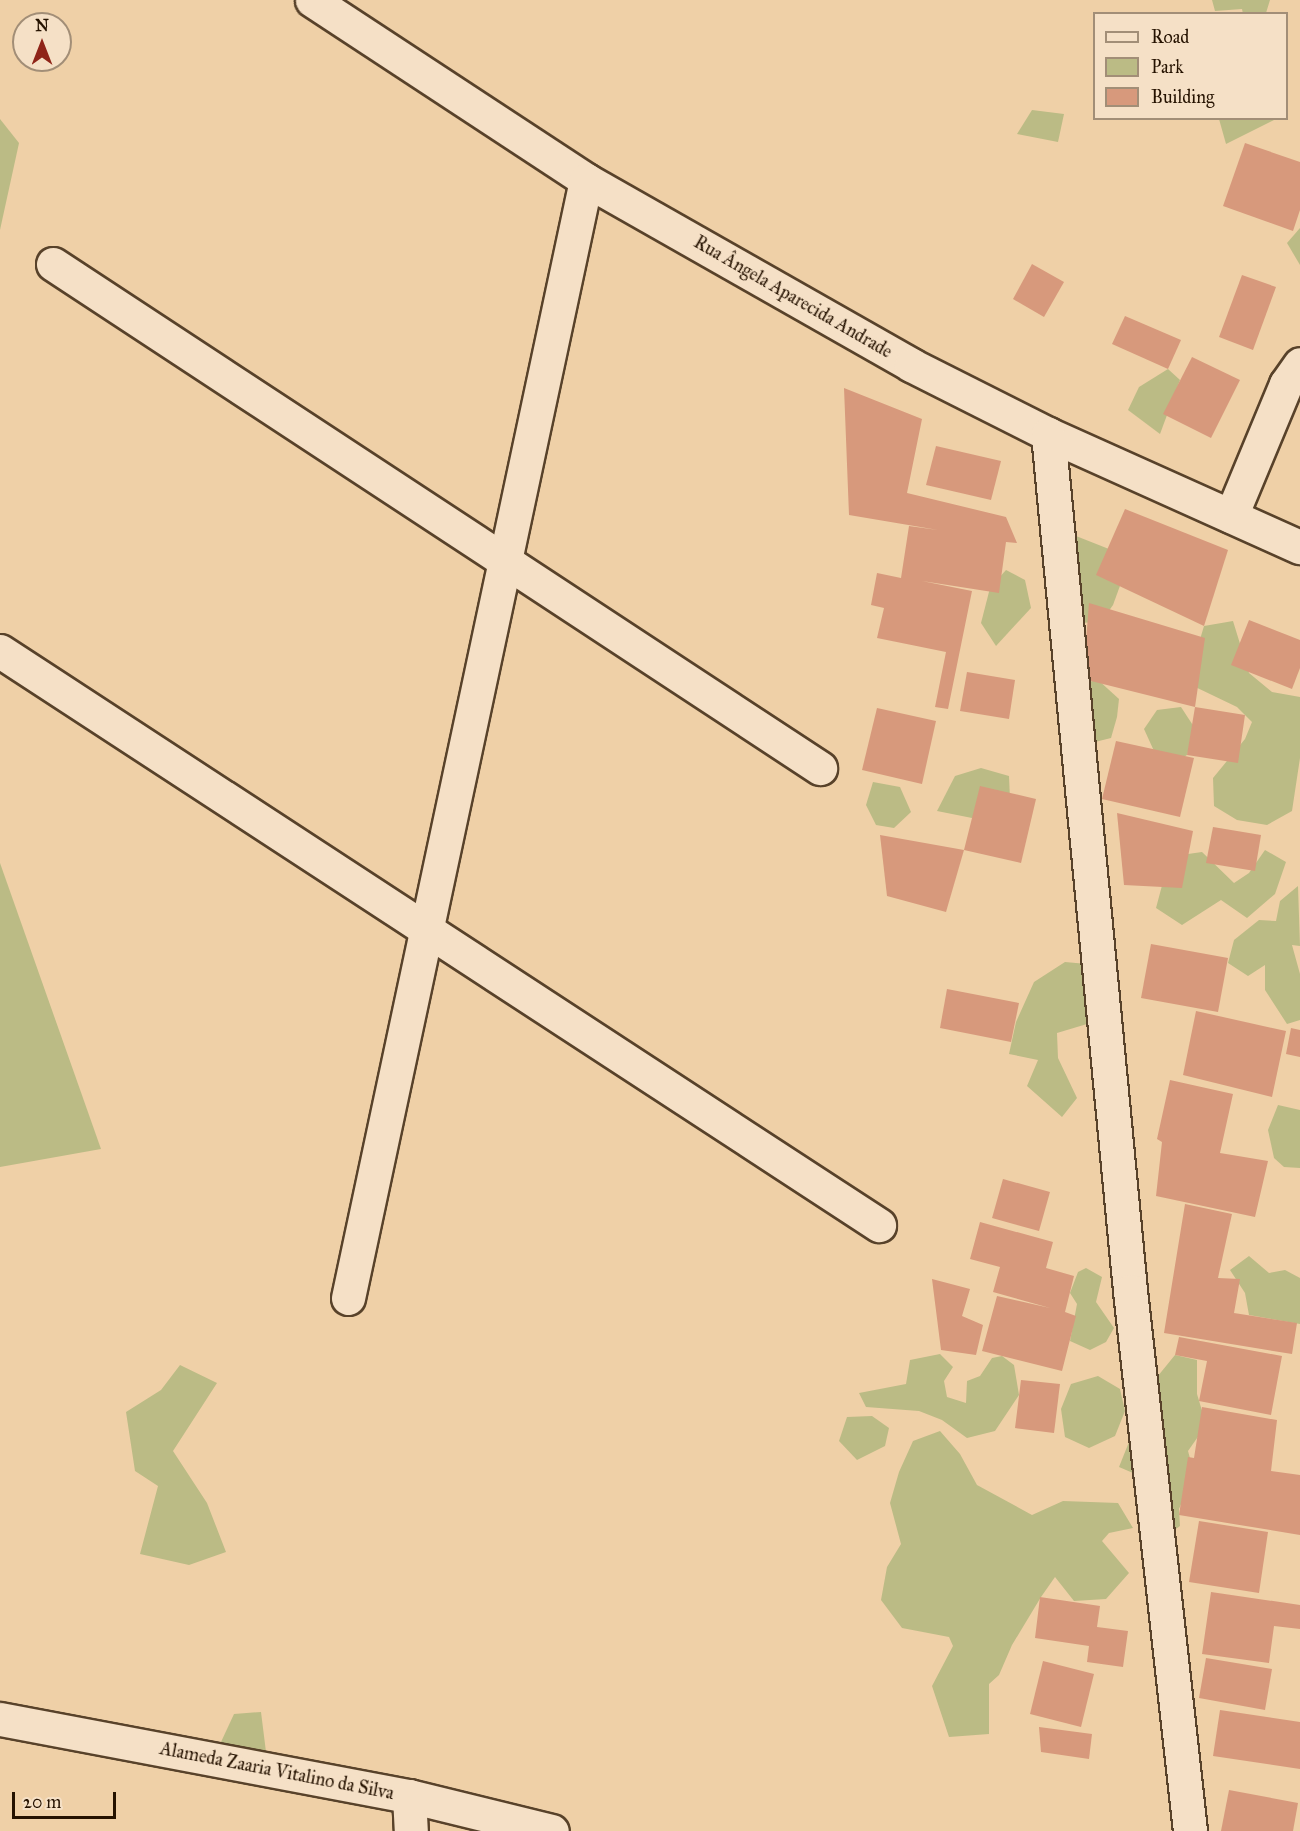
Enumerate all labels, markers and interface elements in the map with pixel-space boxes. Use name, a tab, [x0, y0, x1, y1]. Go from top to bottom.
north arrow	[12, 12, 72, 72]
legend	[1093, 12, 1288, 120]
text: N	[35, 16, 49, 35]
text: Road	[1151, 26, 1189, 48]
text: Park	[1151, 56, 1184, 78]
text: Building	[1151, 86, 1214, 108]
street label: Rua Ângela Aparecida Andrade	[690, 231, 896, 363]
street label: Alameda Zaaria Vitalino da Silva	[158, 1738, 396, 1804]
scale bar	[15, 1780, 118, 1818]
text: 20 m	[23, 1791, 61, 1813]

